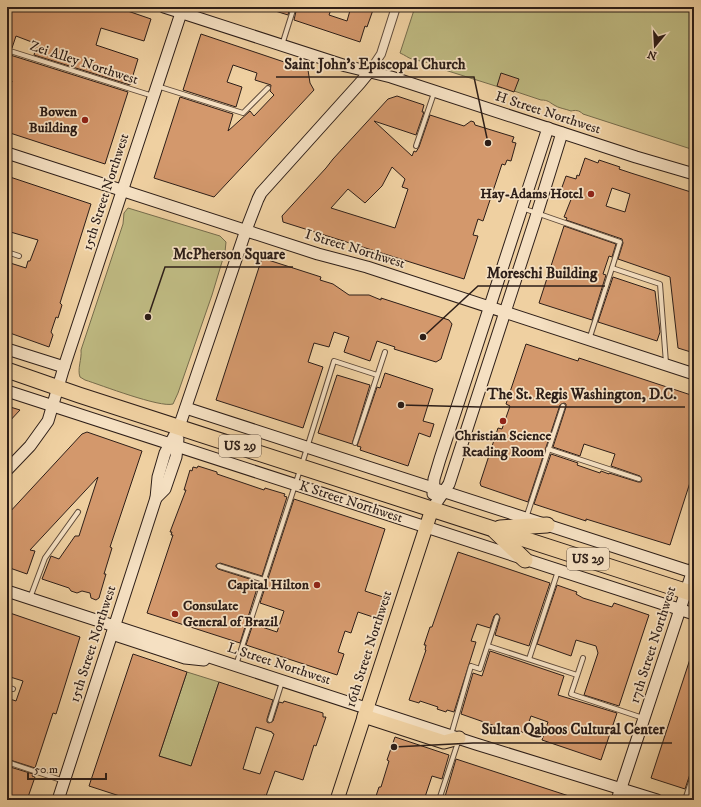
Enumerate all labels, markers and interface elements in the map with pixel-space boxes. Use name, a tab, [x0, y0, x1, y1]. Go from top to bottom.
north arrow	[635, 26, 675, 66]
street label: Zei Alley Northwest	[28, 37, 141, 89]
text: N	[646, 47, 659, 63]
callout: Saint John's Episcopal Church	[276, 50, 474, 77]
text: Saint John's Episcopal Church	[284, 55, 466, 74]
street label: H Street Northwest	[493, 87, 603, 139]
place label: Bowen Building	[29, 103, 78, 137]
marker: Bowen Building	[80, 115, 90, 125]
street label: 15th Street Northwest	[79, 131, 134, 253]
place label: Hay-Adams Hotel	[480, 185, 584, 203]
marker: Hay-Adams Hotel	[586, 189, 596, 199]
street label: I Street Northwest	[303, 225, 408, 273]
callout: McPherson Square	[165, 240, 293, 267]
text: McPherson Square	[173, 245, 286, 265]
callout: Moreschi Building	[478, 259, 605, 286]
text: Moreschi Building	[487, 264, 598, 283]
callout: The St. Regis Washington, D.C.	[479, 380, 685, 407]
text: The St. Regis Washington, D.C.	[486, 385, 677, 404]
marker: Christian Science Reading Room	[498, 416, 508, 426]
place label: Christian Science Reading Room	[455, 427, 551, 461]
road number: US 29	[219, 435, 261, 457]
street label: K Street Northwest	[297, 477, 406, 527]
road number: US 29	[567, 548, 609, 570]
place label: Capital Hilton	[227, 576, 310, 594]
marker: Capital Hilton	[312, 580, 322, 590]
street label: 15th Street Northwest	[66, 583, 121, 705]
street label: 17th Street Northwest	[626, 584, 681, 706]
street label: 16th Street Northwest	[342, 588, 397, 710]
place label: Consulate General of Brazil	[183, 597, 279, 631]
marker: Consulate General of Brazil	[170, 609, 180, 619]
street label: L Street Northwest	[225, 639, 334, 689]
callout: Sultan Qaboos Cultural Center	[473, 716, 672, 743]
text: Sultan Qaboos Cultural Center	[481, 720, 665, 739]
scale bar	[28, 755, 106, 781]
text: 50 m	[34, 762, 58, 777]

